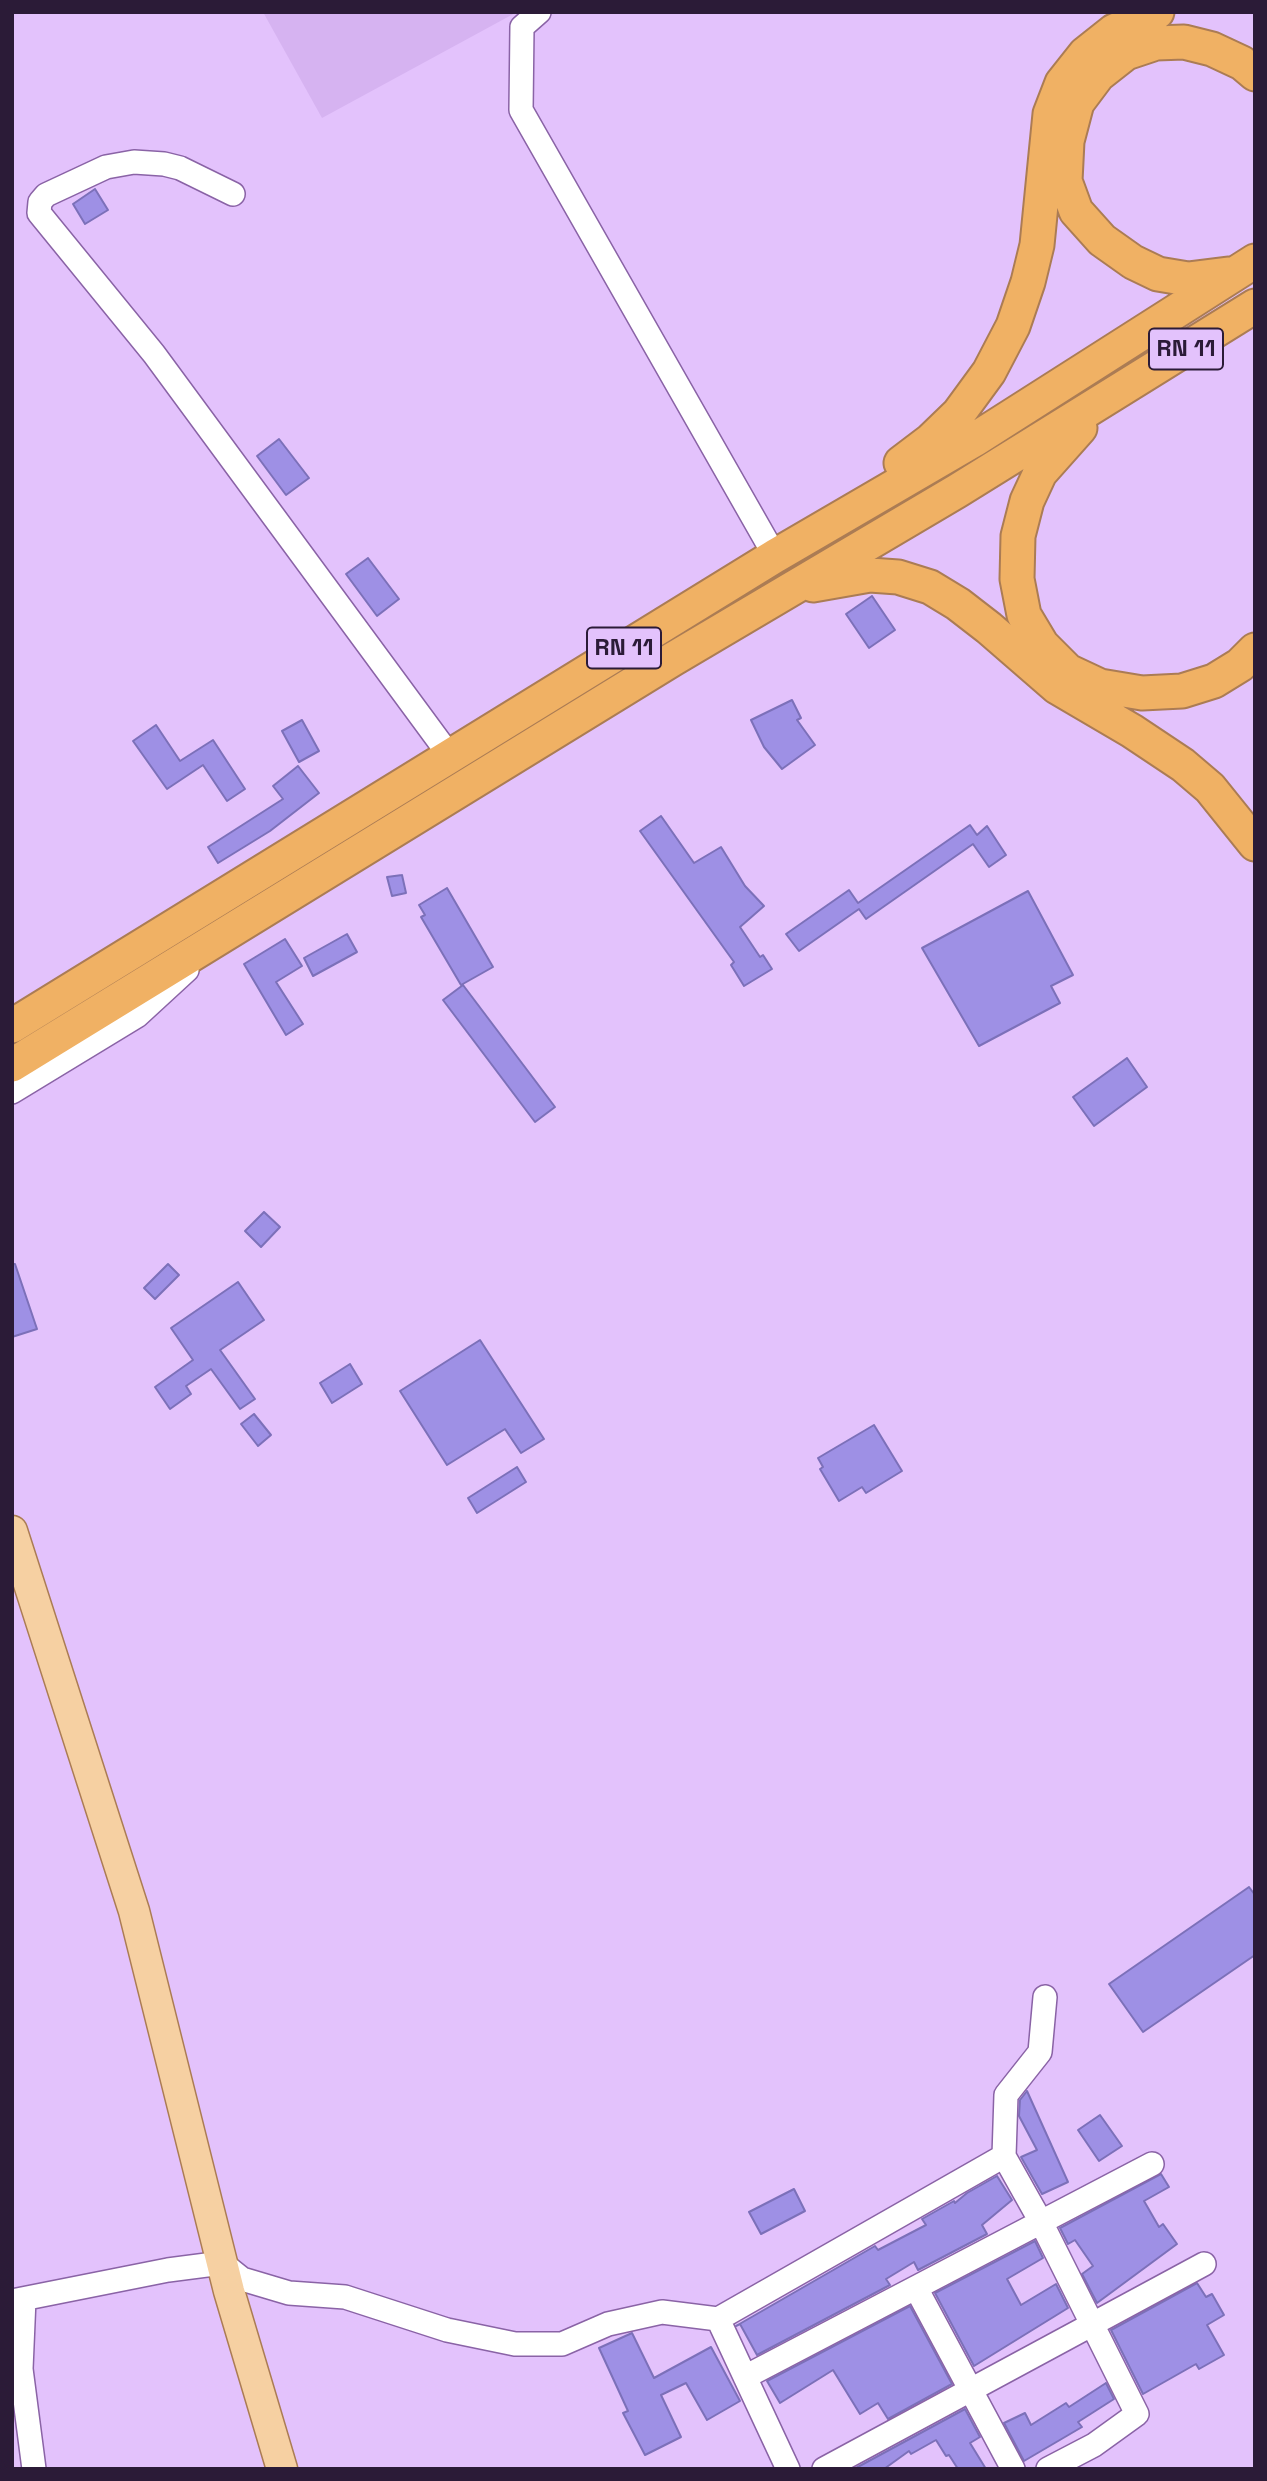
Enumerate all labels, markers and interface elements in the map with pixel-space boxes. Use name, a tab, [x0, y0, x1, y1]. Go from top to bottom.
road number: RN 11	[1149, 328, 1223, 370]
road number: RN 11	[587, 628, 661, 668]

